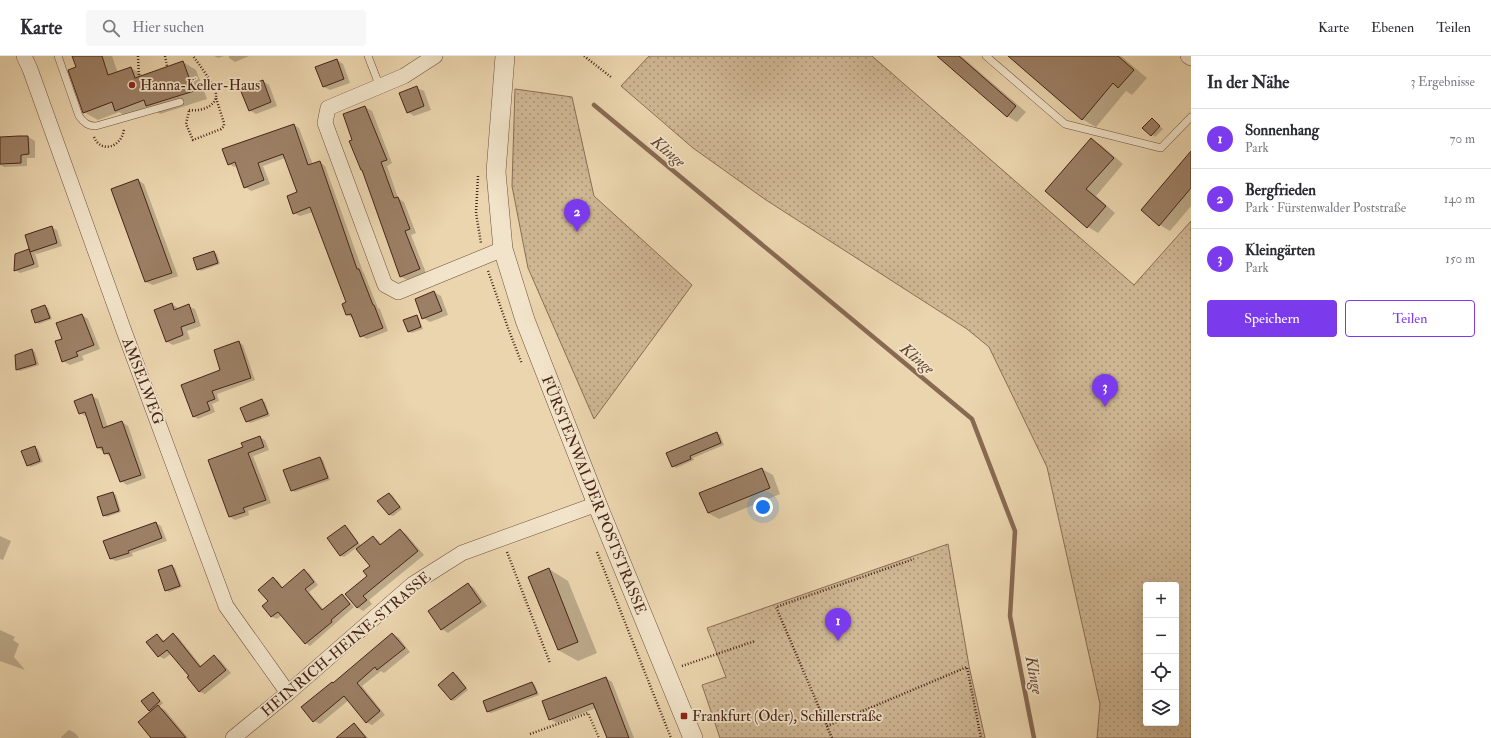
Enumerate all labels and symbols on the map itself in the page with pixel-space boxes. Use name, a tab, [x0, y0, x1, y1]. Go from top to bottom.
place label: Hanna-Keller-Haus	[140, 76, 260, 95]
marker: Hanna-Keller-Haus	[127, 80, 137, 90]
water label: Klinge	[646, 131, 690, 172]
pin: 2	[564, 199, 590, 232]
street label: AMSELWEG	[117, 334, 168, 428]
water label: Klinge	[895, 338, 939, 379]
street label: FÜRSTENWALDER POSTSTRASSE	[537, 373, 651, 617]
pin: 3	[1092, 374, 1118, 407]
your location	[753, 497, 773, 517]
street label: HEINRICH-HEINE-STRASSE	[258, 568, 435, 721]
pin: 1	[825, 608, 851, 641]
water label: Klinge	[1020, 653, 1048, 697]
place label: Frankfurt (Oder), Schillerstraße	[692, 707, 882, 726]
marker: Frankfurt (Oder), Schillerstraße	[679, 711, 689, 721]

